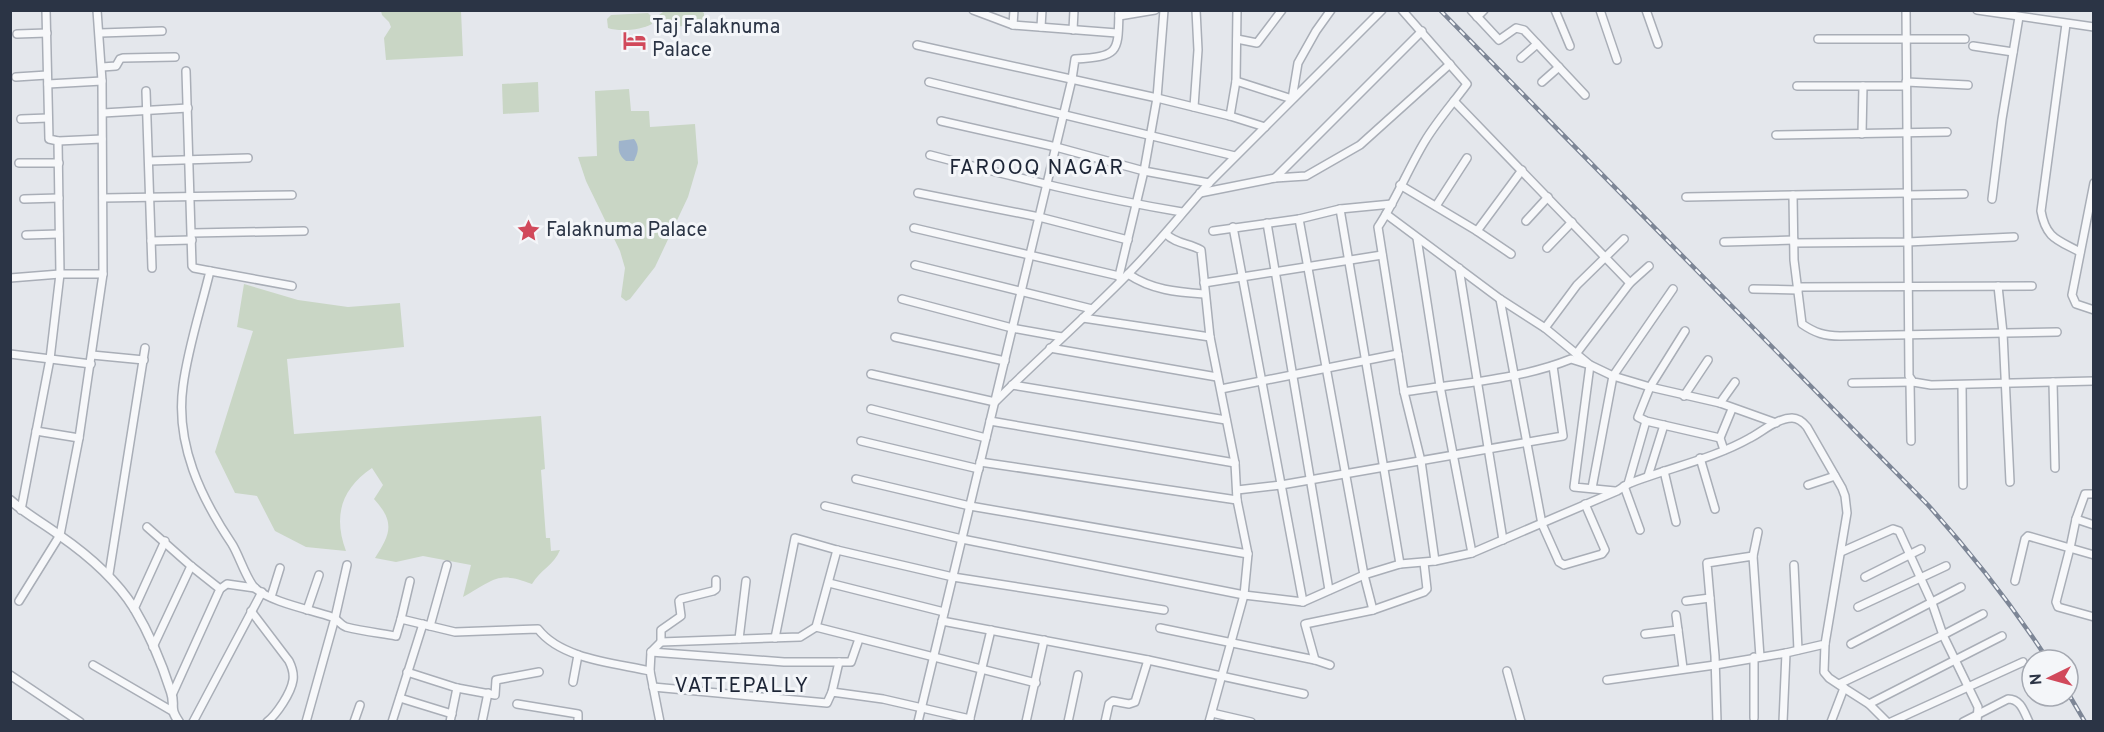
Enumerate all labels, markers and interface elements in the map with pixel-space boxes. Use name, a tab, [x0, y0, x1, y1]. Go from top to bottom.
place label: Taj Falaknuma Palace	[652, 15, 780, 64]
hotel icon: Taj Falaknuma Palace	[621, 27, 647, 53]
district label: FAROOQ NAGAR	[949, 155, 1125, 182]
place icon: Falaknuma Palace	[515, 218, 541, 244]
place label: Falaknuma Palace	[546, 218, 707, 244]
north arrow	[2020, 648, 2080, 708]
district label: VATTEPALLY	[674, 673, 810, 700]
text: N	[2027, 673, 2048, 686]

